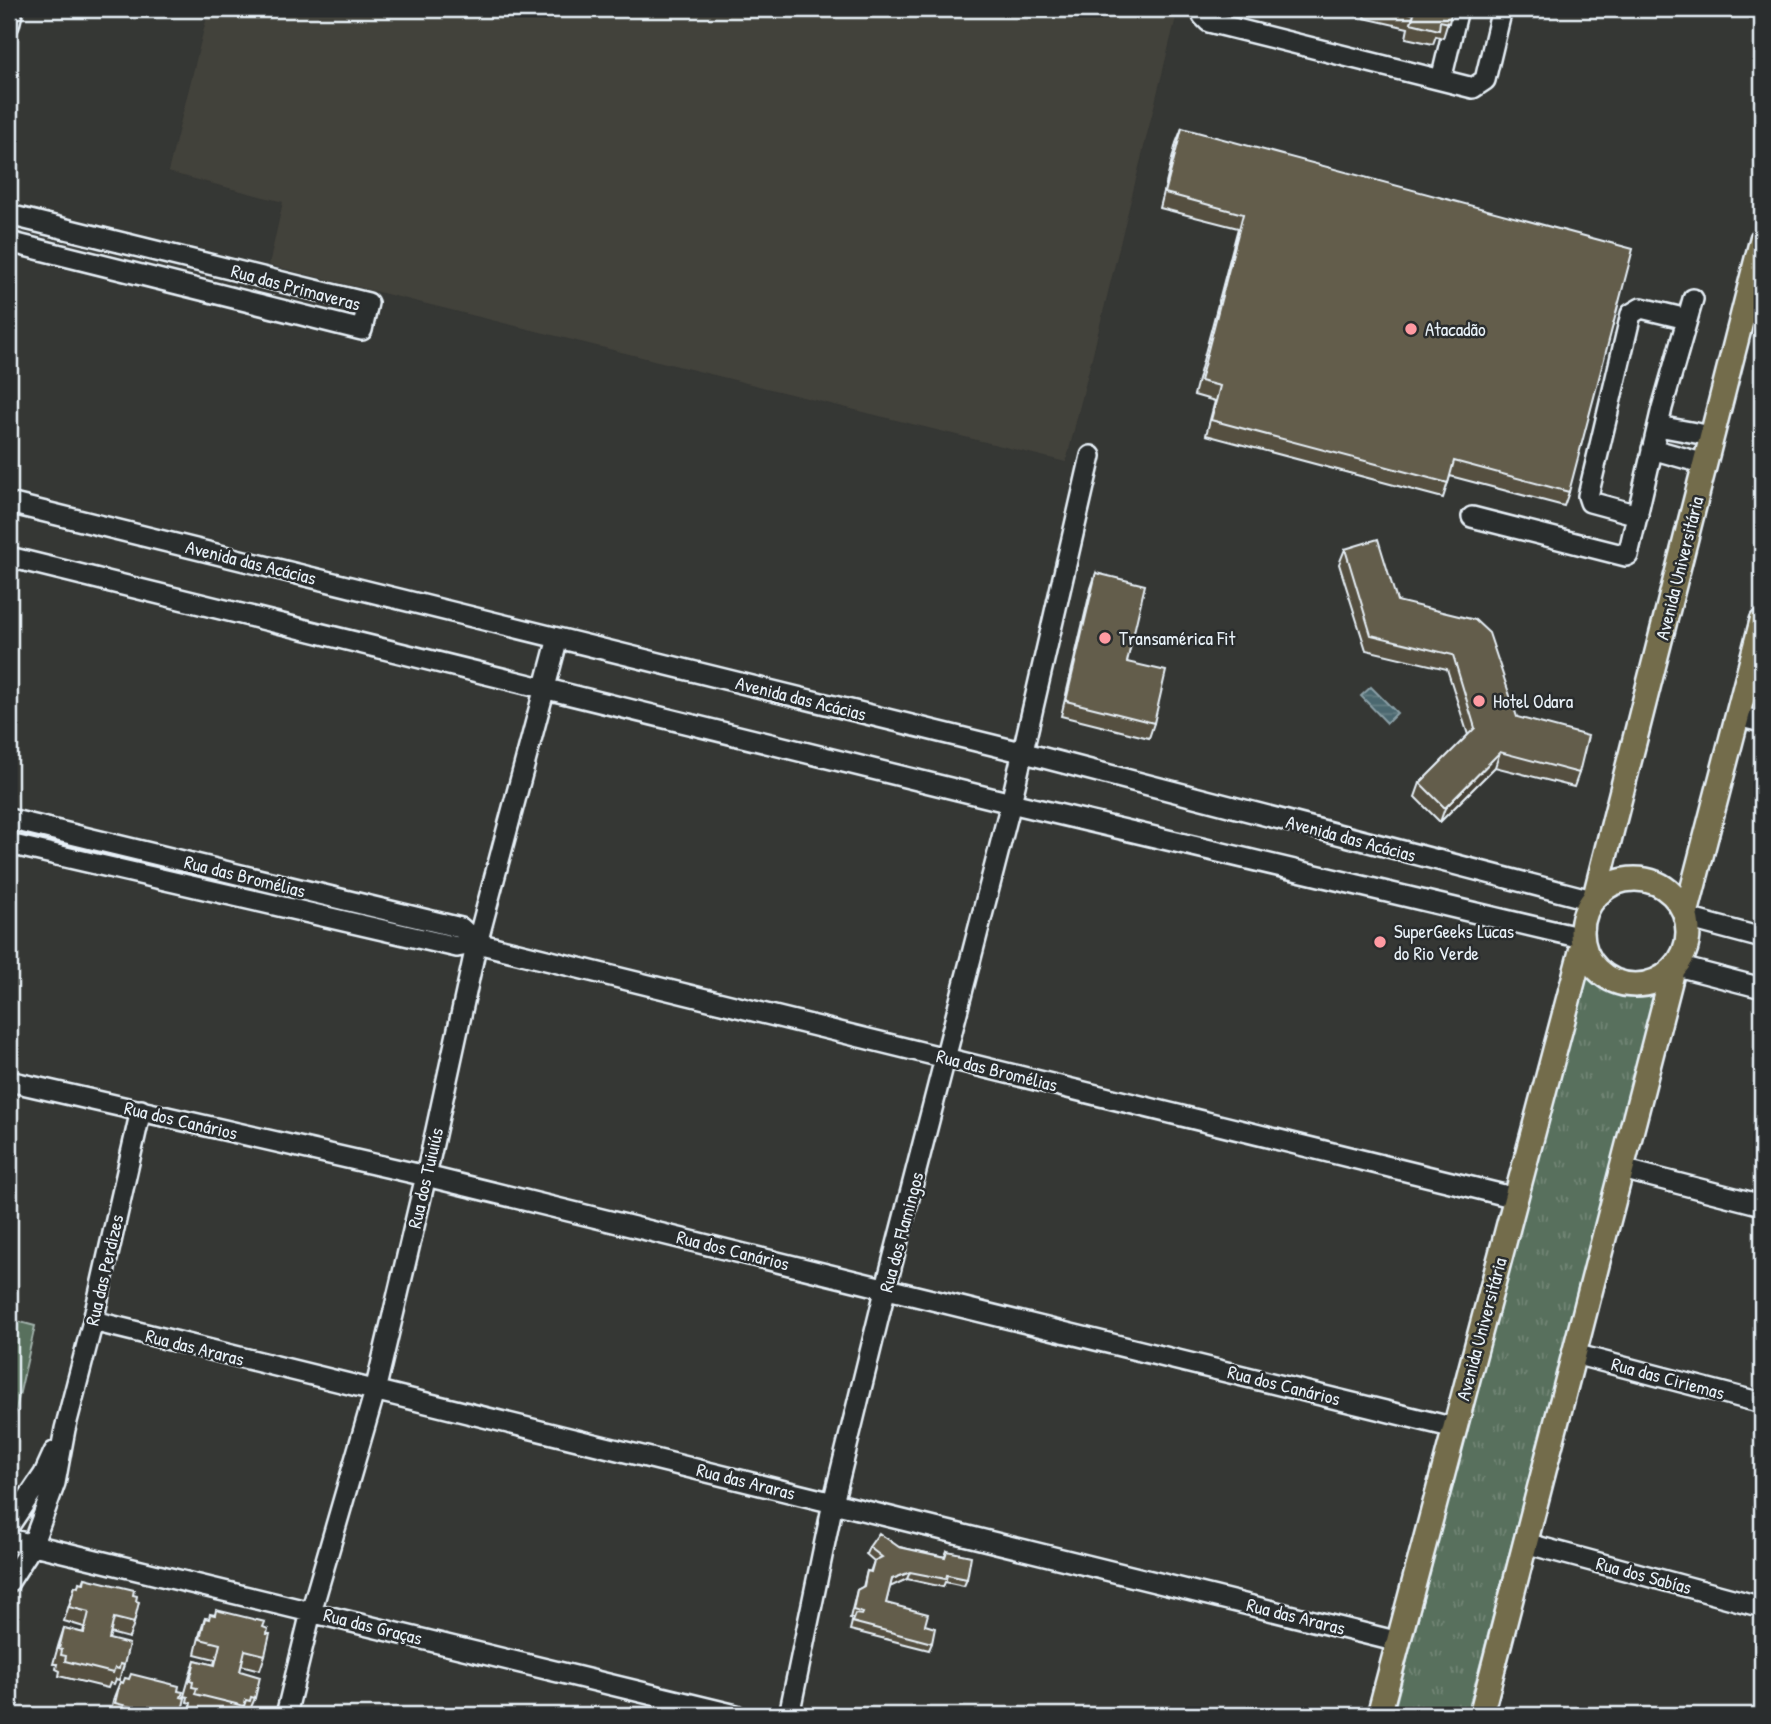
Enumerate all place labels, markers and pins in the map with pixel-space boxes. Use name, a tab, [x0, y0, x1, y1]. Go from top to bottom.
place label: Atacadão	[1425, 316, 1486, 342]
marker: Atacadão	[1403, 321, 1419, 337]
place label: Transamérica Fit	[1119, 625, 1236, 651]
marker: Transamérica Fit	[1097, 630, 1113, 646]
place label: Hotel Odara	[1493, 688, 1574, 714]
marker: Hotel Odara	[1471, 693, 1487, 709]
place label: SuperGeeks Lucas do Rio Verde	[1394, 918, 1514, 966]
marker: SuperGeeks Lucas do Rio Verde	[1372, 934, 1388, 950]

